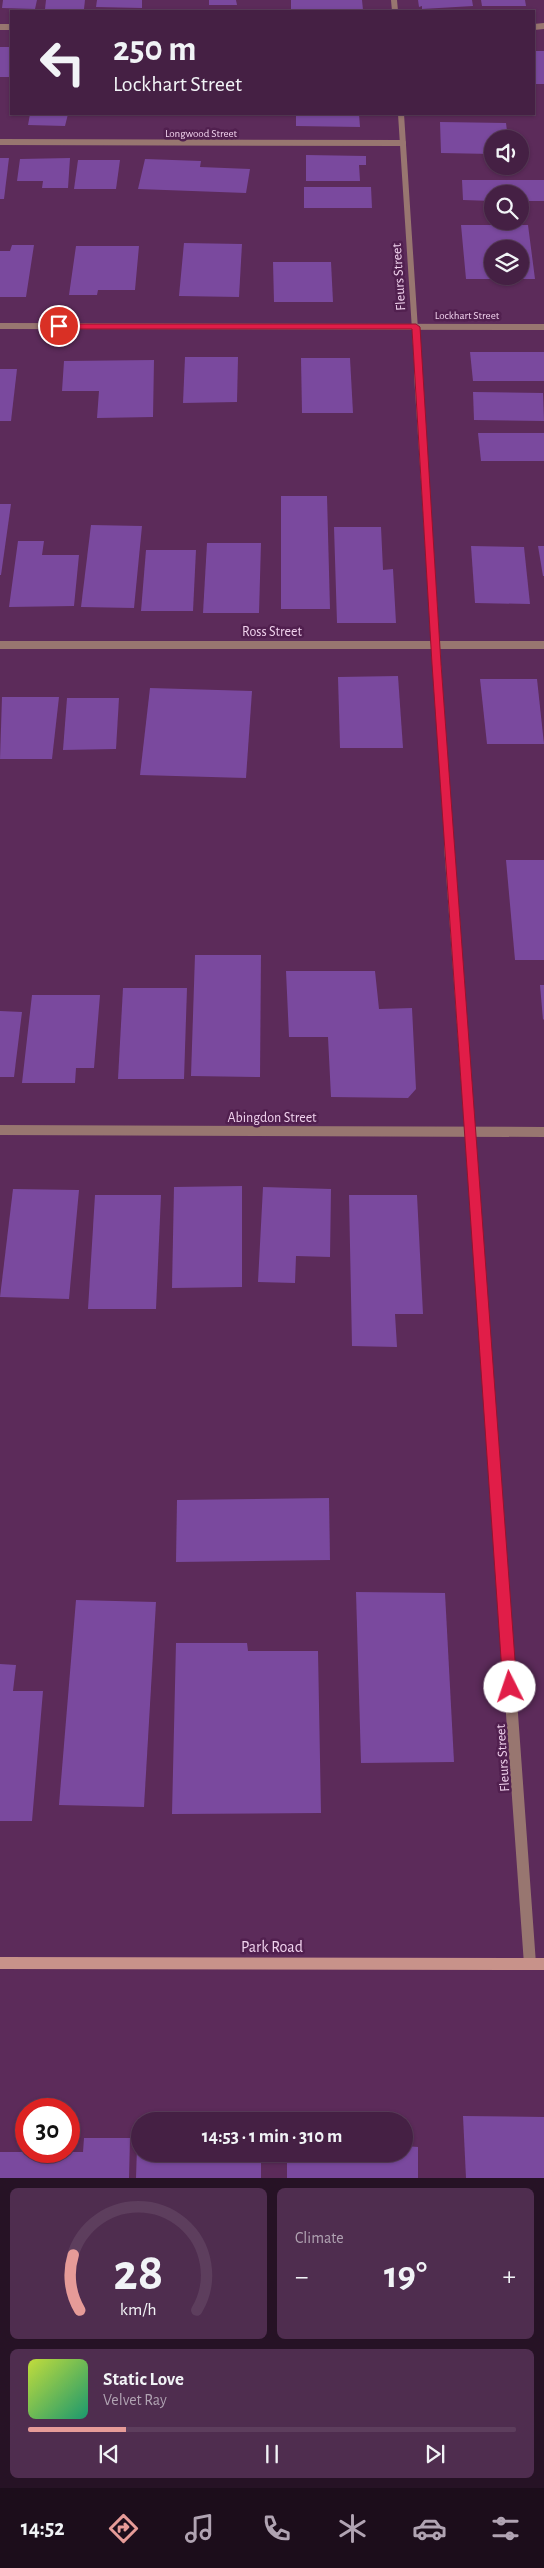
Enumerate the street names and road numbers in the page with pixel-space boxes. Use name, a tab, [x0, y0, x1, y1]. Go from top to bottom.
street label: Longwood Street	[165, 128, 238, 139]
street label: Fleurs Street	[390, 242, 408, 311]
street label: Lockhart Street	[435, 310, 500, 321]
street label: Ross Street	[242, 625, 302, 639]
street label: Abingdon Street	[227, 1111, 317, 1125]
street label: Fleurs Street	[494, 1723, 512, 1792]
street label: Park Road	[241, 1939, 303, 1955]

